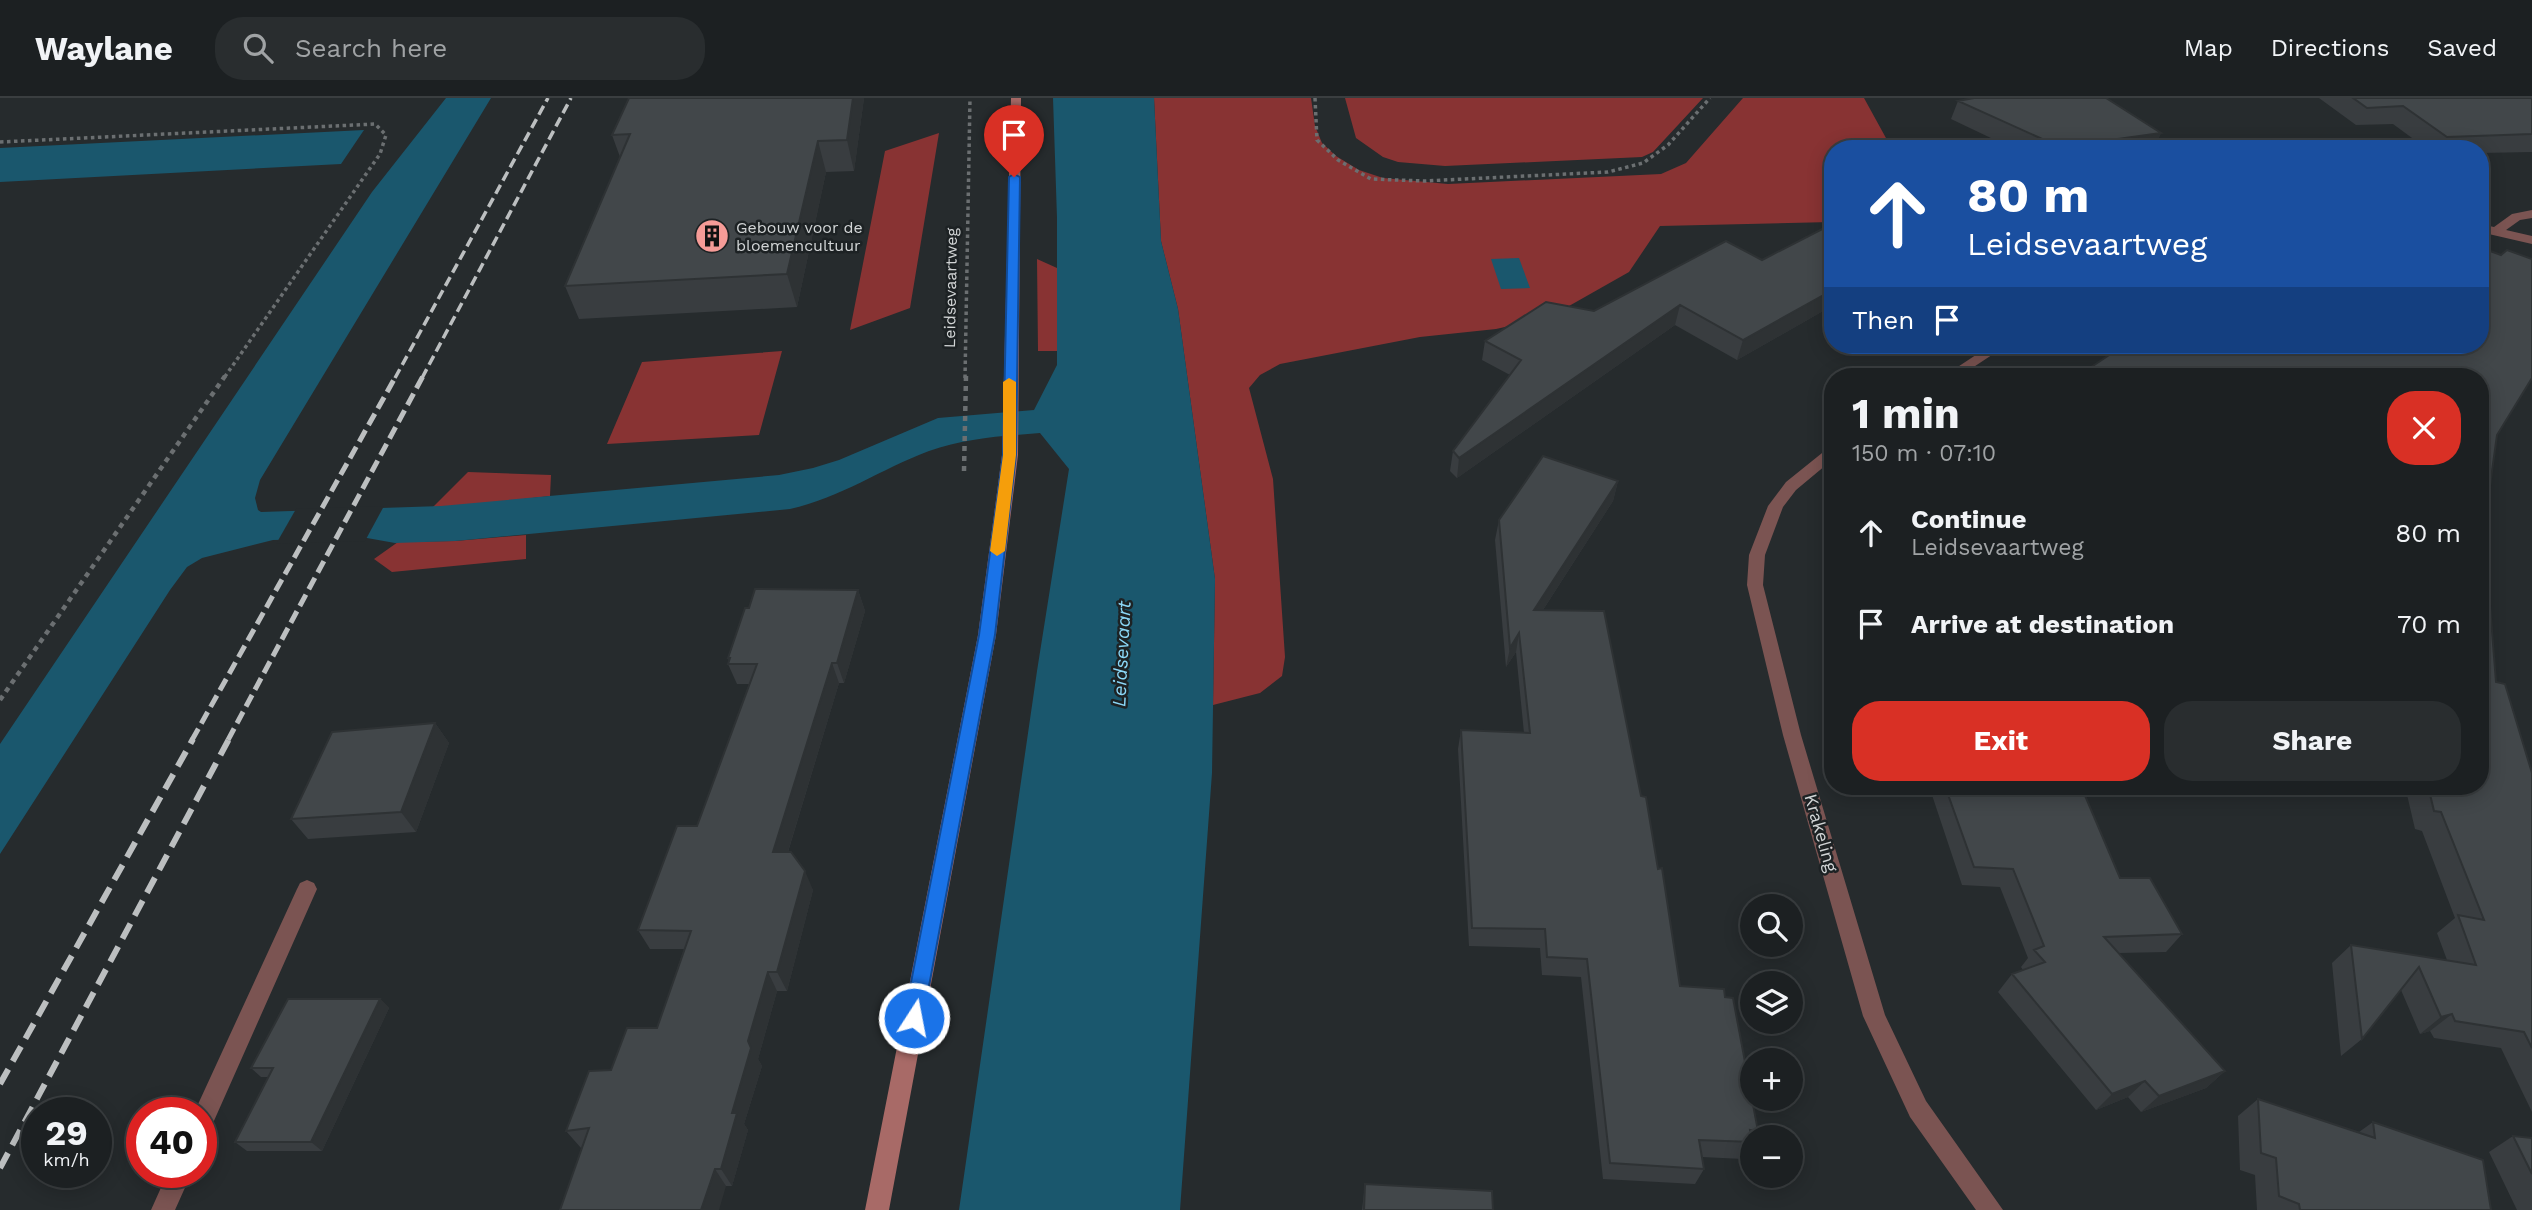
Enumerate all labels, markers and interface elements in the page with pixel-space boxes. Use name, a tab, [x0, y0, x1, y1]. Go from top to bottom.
search box	[215, 17, 705, 80]
text: Waylane	[35, 29, 173, 68]
icon: search	[239, 29, 277, 67]
text: Search here	[295, 33, 447, 63]
text: Map	[2184, 34, 2233, 62]
text: Directions	[2271, 34, 2389, 62]
text: Saved	[2427, 34, 2497, 62]
pin	[984, 105, 1044, 177]
icon: arrive	[995, 116, 1033, 154]
text: 80 m	[1967, 166, 2089, 224]
icon: ahead	[1852, 168, 1943, 259]
building icon: Gebouw voor de bloemencultuur	[693, 217, 731, 255]
place label: Gebouw voor de bloemencultuur	[736, 218, 863, 255]
text: Leidsevaartweg	[1967, 225, 2207, 263]
street label: Leidsevaartweg	[940, 227, 961, 348]
icon: arrive	[1928, 301, 1966, 339]
text: Then	[1852, 305, 1914, 335]
text: 1 min	[1852, 389, 1960, 438]
button: close	[2387, 391, 2461, 465]
text: 150 m · 07:10	[1852, 440, 1996, 467]
text: Continue	[1911, 504, 2027, 534]
icon: ahead	[1852, 514, 1890, 552]
text: 80 m	[2395, 518, 2461, 548]
text: Leidsevaartweg	[1911, 534, 2084, 561]
water label: Leidsevaart	[1107, 600, 1136, 708]
icon: arrive	[1852, 605, 1890, 643]
text: Arrive at destination	[1911, 609, 2174, 639]
text: 70 m	[2397, 609, 2461, 639]
button: Exit	[1852, 701, 2150, 781]
button: Share	[2164, 701, 2461, 781]
street label: Krakeling	[1800, 791, 1843, 875]
map controls	[1740, 894, 1803, 1188]
button: search	[1740, 894, 1803, 957]
button: layers	[1740, 971, 1803, 1034]
position arrow	[877, 981, 951, 1055]
button: +	[1740, 1048, 1803, 1111]
speed limit sign: 40	[126, 1097, 217, 1188]
text: 29	[45, 1112, 88, 1154]
button: −	[1740, 1125, 1803, 1188]
text: km/h	[43, 1149, 90, 1170]

